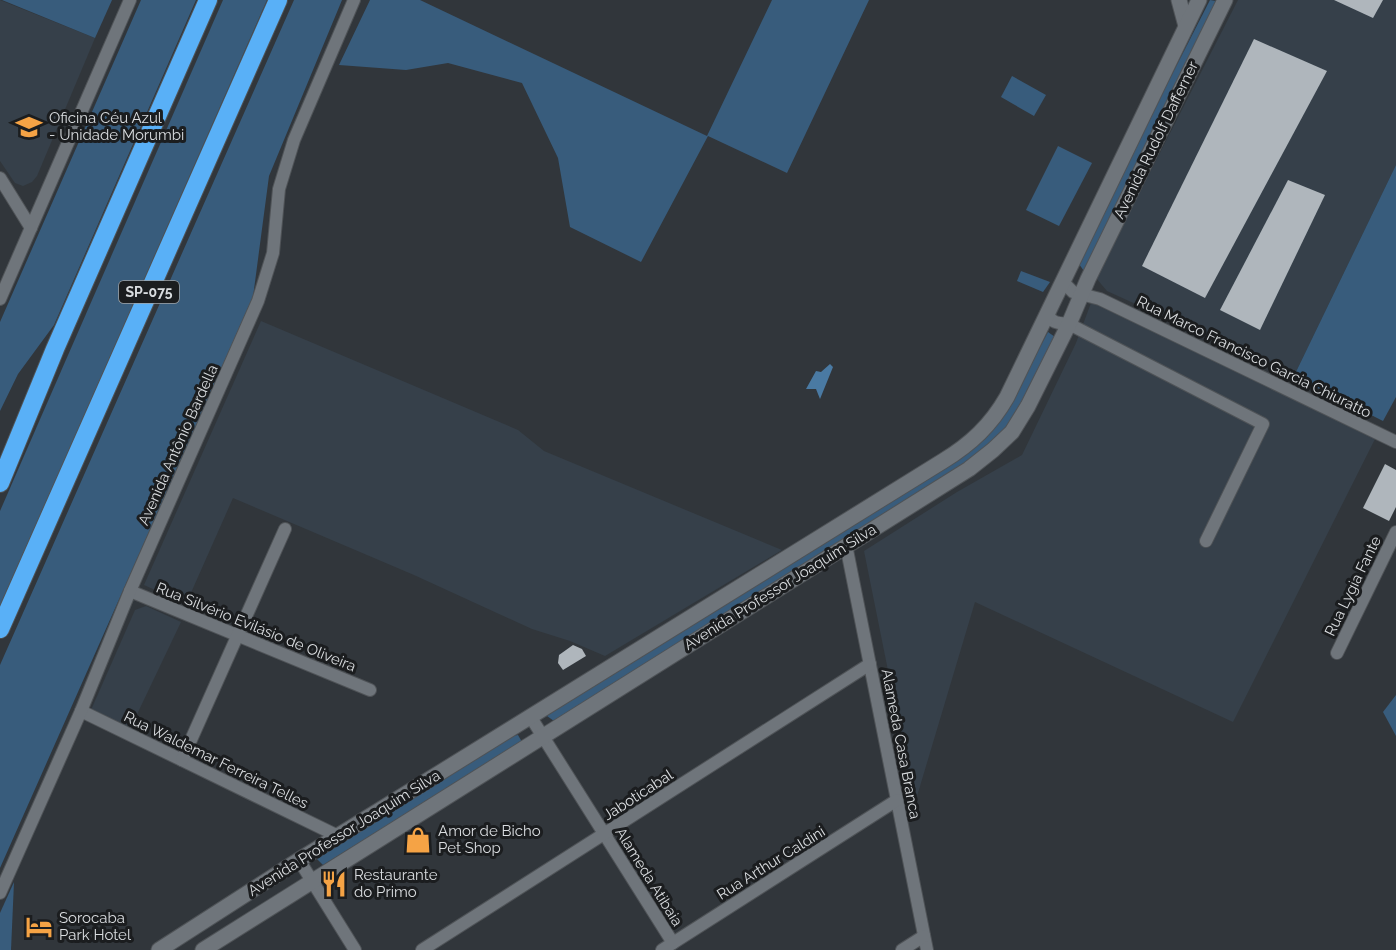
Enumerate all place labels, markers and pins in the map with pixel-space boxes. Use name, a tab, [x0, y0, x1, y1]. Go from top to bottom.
place label: Oficina Céu Azul - Unidade Morumbi	[49, 109, 184, 144]
school or university icon: Oficina Céu Azul - Unidade Morumbi	[14, 112, 44, 142]
place label: Amor de Bicho Pet Shop	[438, 822, 541, 857]
shop icon: Amor de Bicho Pet Shop	[403, 825, 433, 855]
place label: Restaurante do Primo	[354, 866, 438, 901]
restaurant icon: Restaurante do Primo	[319, 869, 349, 899]
place label: Sorocaba Park Hotel	[59, 909, 132, 944]
hotel icon: Sorocaba Park Hotel	[24, 912, 54, 942]

